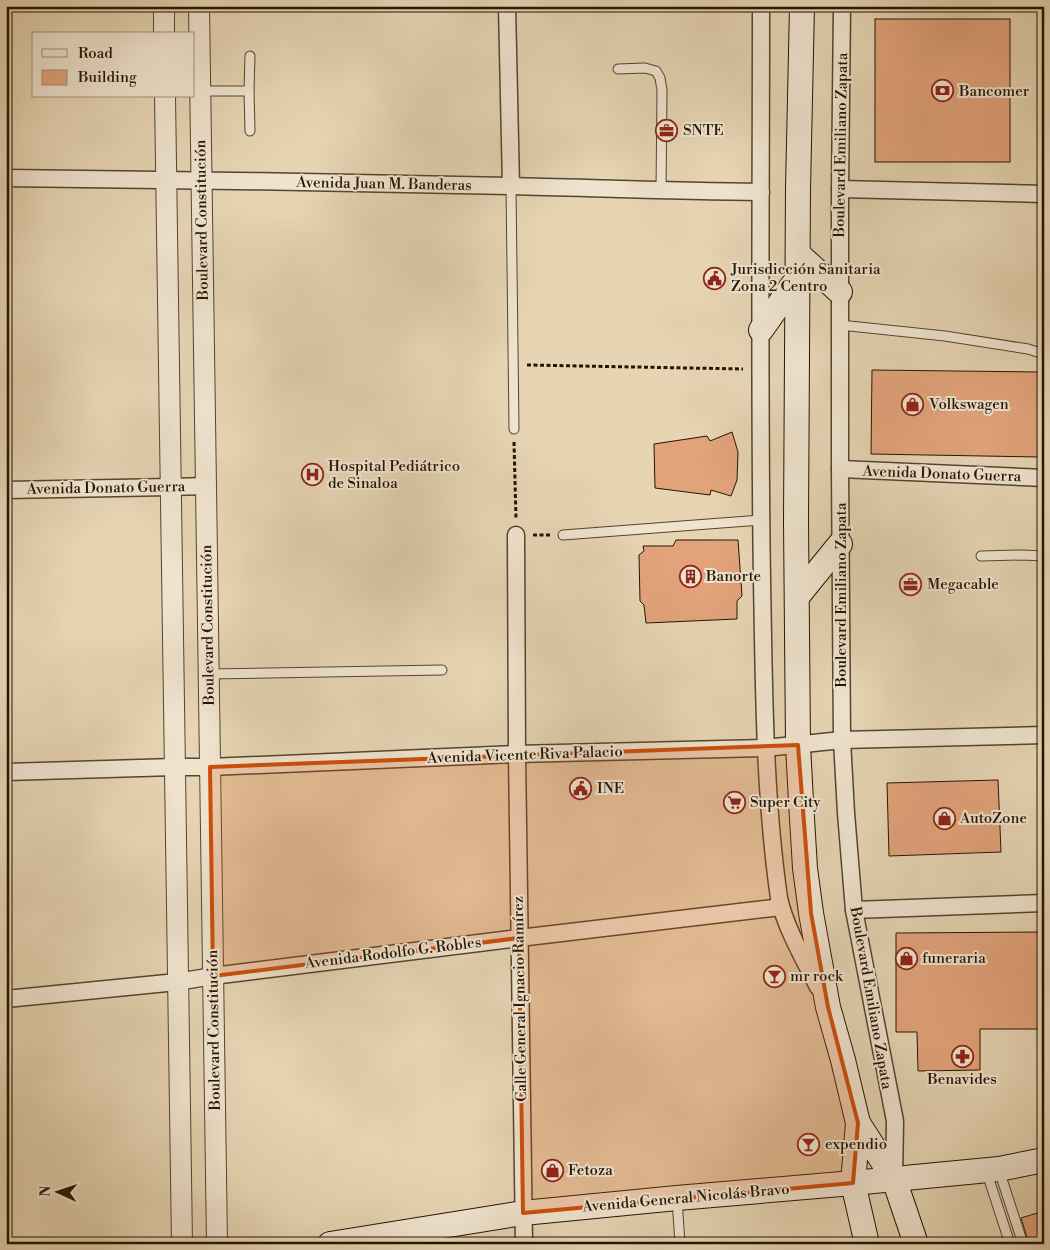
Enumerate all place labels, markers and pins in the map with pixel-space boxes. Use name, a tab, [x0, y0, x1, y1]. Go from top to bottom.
bank icon: Bancomer	[931, 79, 955, 103]
place label: Bancomer	[958, 82, 1030, 101]
office icon: SNTE	[655, 118, 679, 142]
place label: SNTE	[683, 121, 724, 140]
place label: Jurisdicción Sanitaria Zona 2 Centro	[730, 260, 881, 296]
public building icon: Jurisdicción Sanitaria Zona 2 Centro	[703, 266, 727, 290]
shop icon: Volkswagen	[901, 392, 925, 416]
place label: Volkswagen	[928, 395, 1009, 414]
place label: Hospital Pediátrico de Sinaloa	[328, 457, 460, 493]
hospital icon: Hospital Pediátrico de Sinaloa	[300, 463, 324, 487]
building icon: Banorte	[678, 564, 702, 588]
place label: Banorte	[705, 567, 761, 586]
office icon: Megacable	[899, 572, 923, 596]
place label: Megacable	[927, 575, 999, 594]
public building icon: INE	[569, 776, 593, 800]
place label: INE	[597, 779, 624, 798]
supermarket icon: Super City	[722, 790, 746, 814]
place label: Super City	[750, 793, 821, 812]
shop icon: AutoZone	[932, 806, 956, 830]
place label: AutoZone	[959, 809, 1027, 828]
shop icon: funeraria	[894, 946, 918, 970]
place label: funeraria	[922, 949, 986, 968]
bar icon: mr rock	[762, 964, 786, 988]
place label: mr rock	[790, 967, 844, 986]
pharmacy icon: Benavides	[950, 1044, 974, 1068]
place label: Benavides	[926, 1070, 997, 1089]
bar icon: expendio	[797, 1132, 821, 1156]
place label: expendio	[825, 1135, 887, 1154]
shop icon: Fetoza	[540, 1158, 564, 1182]
place label: Fetoza	[568, 1161, 613, 1180]

